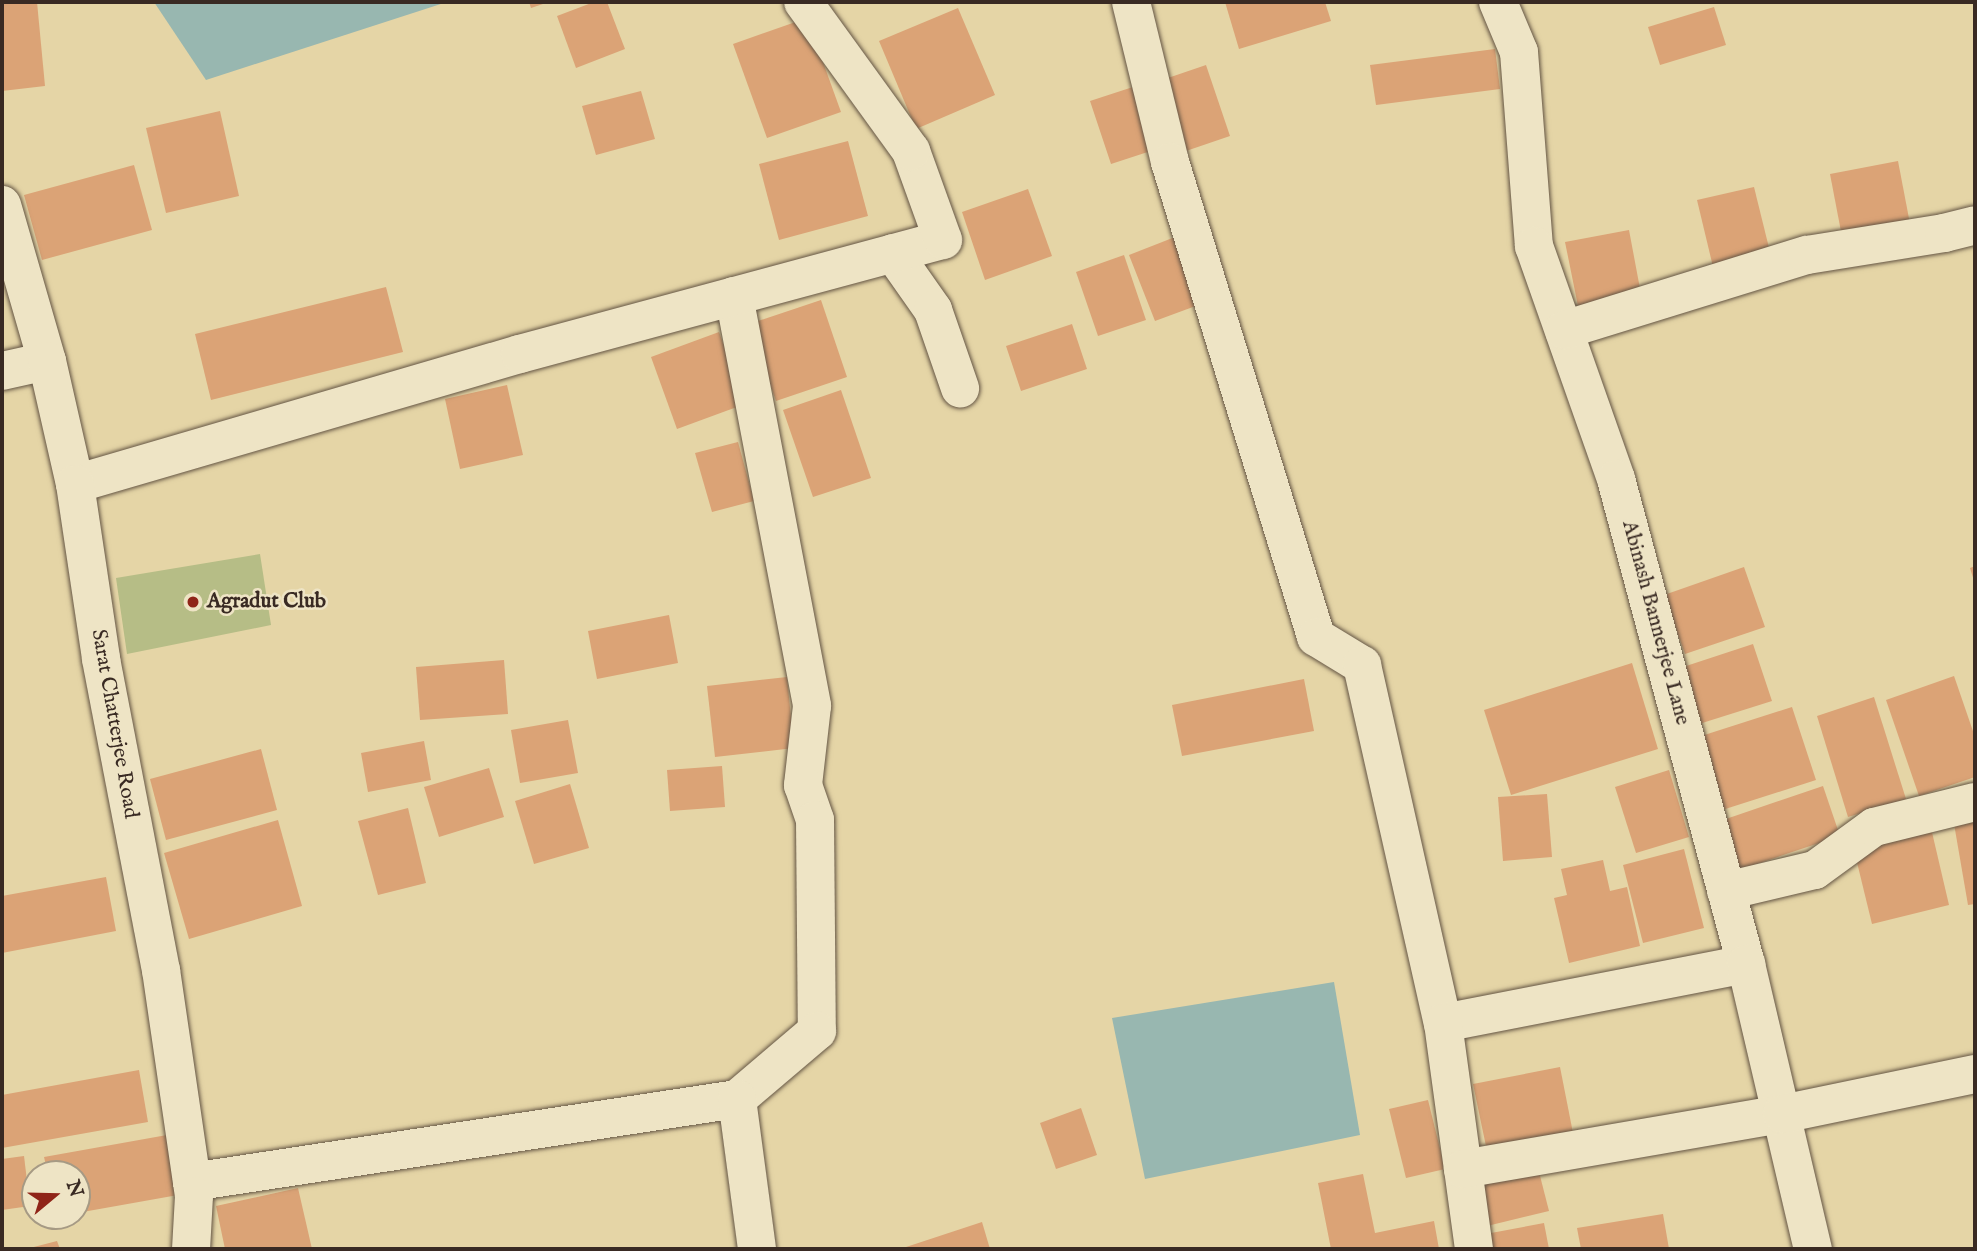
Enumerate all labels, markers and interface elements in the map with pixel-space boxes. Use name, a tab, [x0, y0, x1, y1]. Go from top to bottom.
street label: Abinash Bannerjee Lane	[1616, 518, 1694, 728]
place label: Agradut Club	[207, 589, 326, 615]
marker: Agradut Club	[185, 594, 201, 610]
street label: Sarat Chatterjee Road	[85, 627, 143, 821]
north arrow	[21, 1160, 91, 1230]
text: N	[60, 1177, 88, 1200]

